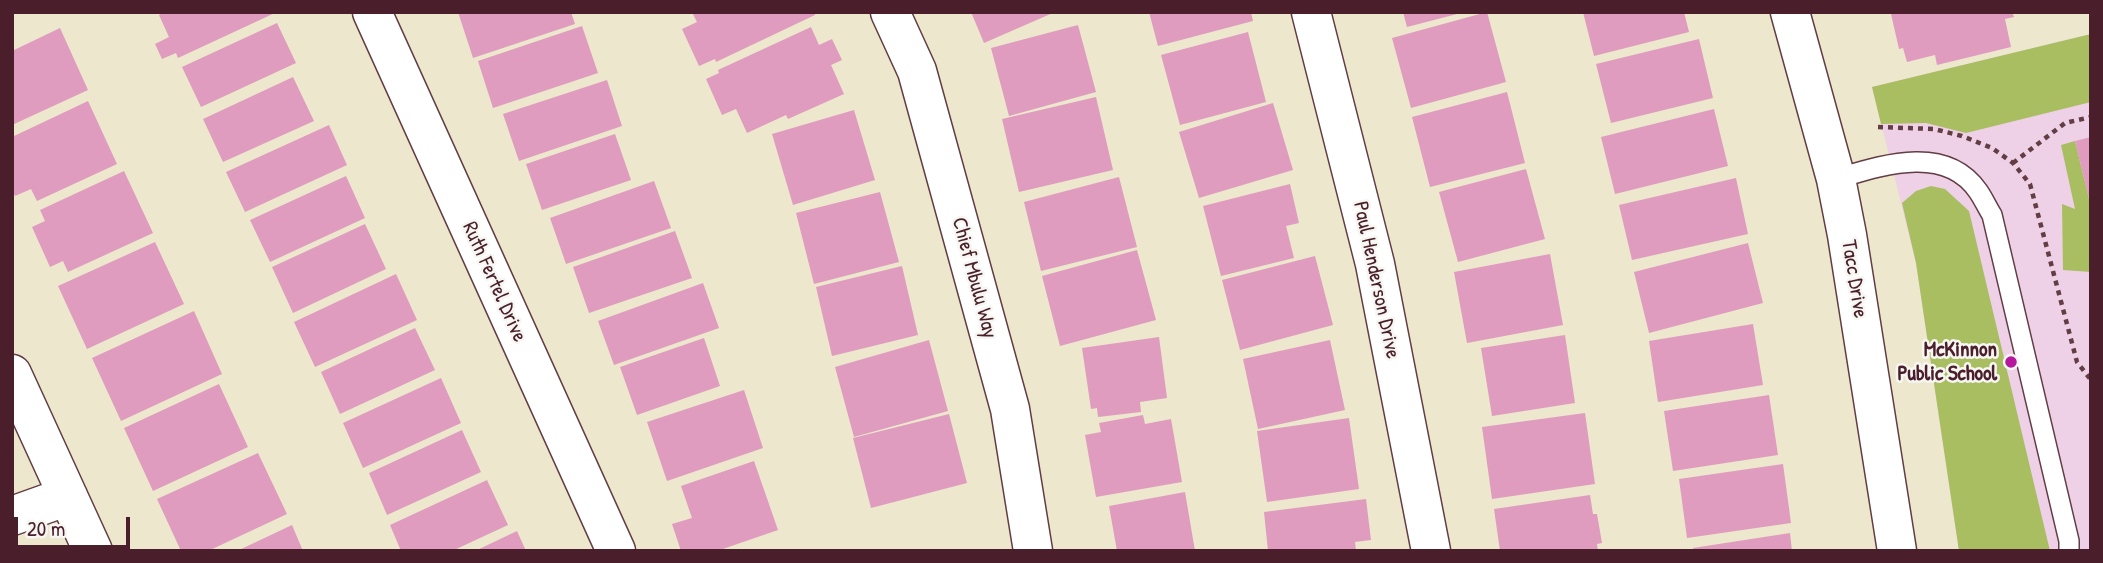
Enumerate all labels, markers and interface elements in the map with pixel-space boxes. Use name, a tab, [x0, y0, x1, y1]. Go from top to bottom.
street label: Paul Henderson Drive	[1347, 199, 1405, 361]
street label: Chief Mbulu Way	[946, 215, 1002, 341]
street label: Ruth Fertel Drive	[456, 218, 532, 346]
street label: Tacc Drive	[1835, 238, 1873, 320]
place label: McKinnon Public School	[1897, 337, 1997, 387]
marker: McKinnon Public School	[2003, 354, 2019, 370]
scale bar	[18, 504, 133, 548]
text: 20 m	[27, 514, 65, 543]

